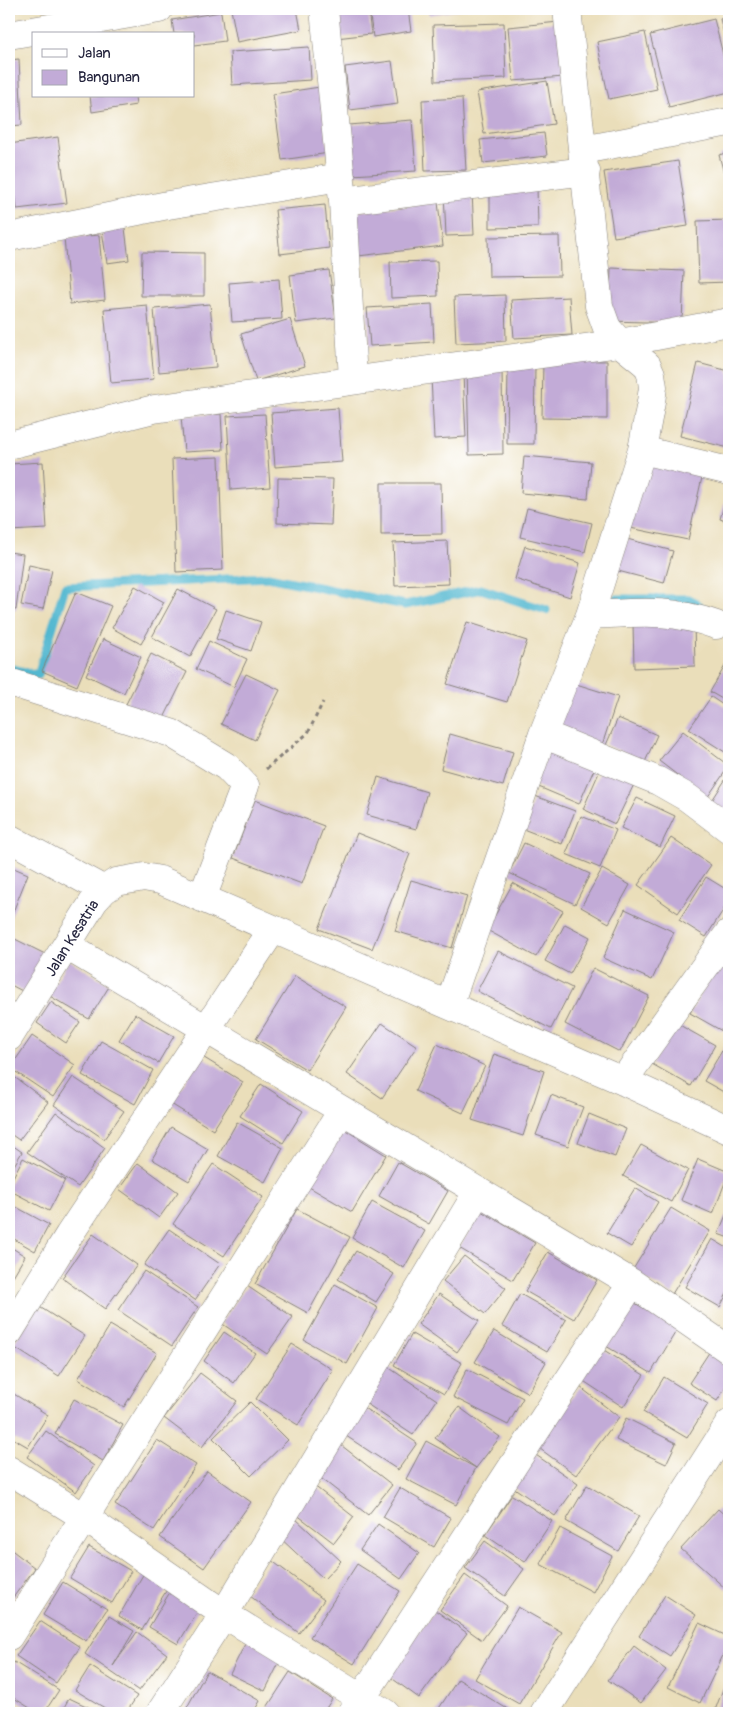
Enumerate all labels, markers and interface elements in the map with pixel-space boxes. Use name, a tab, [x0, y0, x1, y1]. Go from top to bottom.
legend	[32, 32, 195, 98]
text: Jalan	[78, 44, 111, 63]
text: Bangunan	[78, 68, 140, 87]
street label: Jalan Kesatria	[41, 896, 103, 980]

